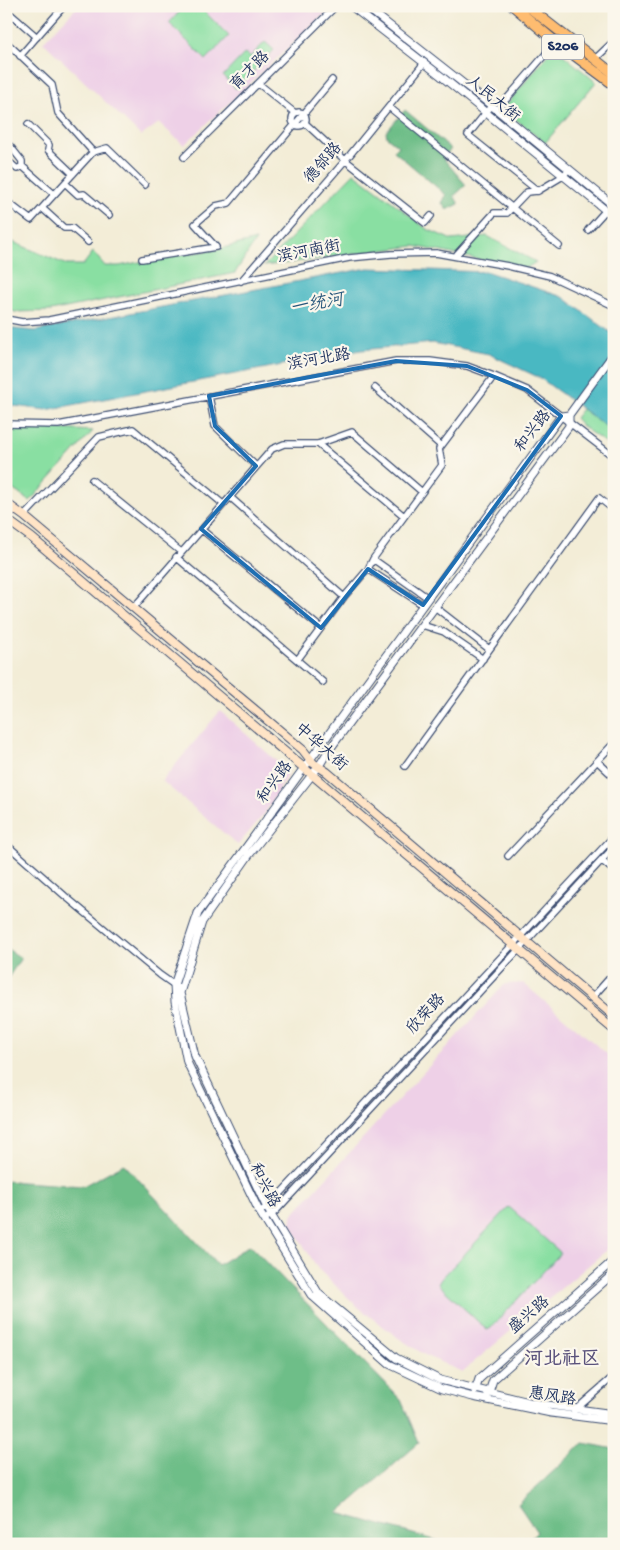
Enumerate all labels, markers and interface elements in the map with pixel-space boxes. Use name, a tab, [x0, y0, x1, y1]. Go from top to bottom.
road number: S206	[542, 34, 584, 60]
street label: 育才路	[226, 47, 275, 96]
street label: 人民大街	[461, 72, 523, 128]
street label: 德邻路	[300, 138, 347, 188]
street label: 滨河南街	[275, 236, 342, 268]
water label: 一统河	[288, 288, 348, 320]
street label: 滨河北路	[285, 344, 352, 376]
street label: 和兴路	[510, 406, 556, 457]
street label: 中华大街	[290, 718, 352, 776]
street label: 和兴路	[253, 757, 298, 808]
street label: 欣荣路	[402, 990, 450, 1039]
street label: 和兴路	[244, 1159, 284, 1212]
street label: 盛兴路	[504, 1292, 554, 1339]
district label: 河北社区	[524, 1349, 600, 1372]
street label: 惠风路	[527, 1383, 578, 1411]

